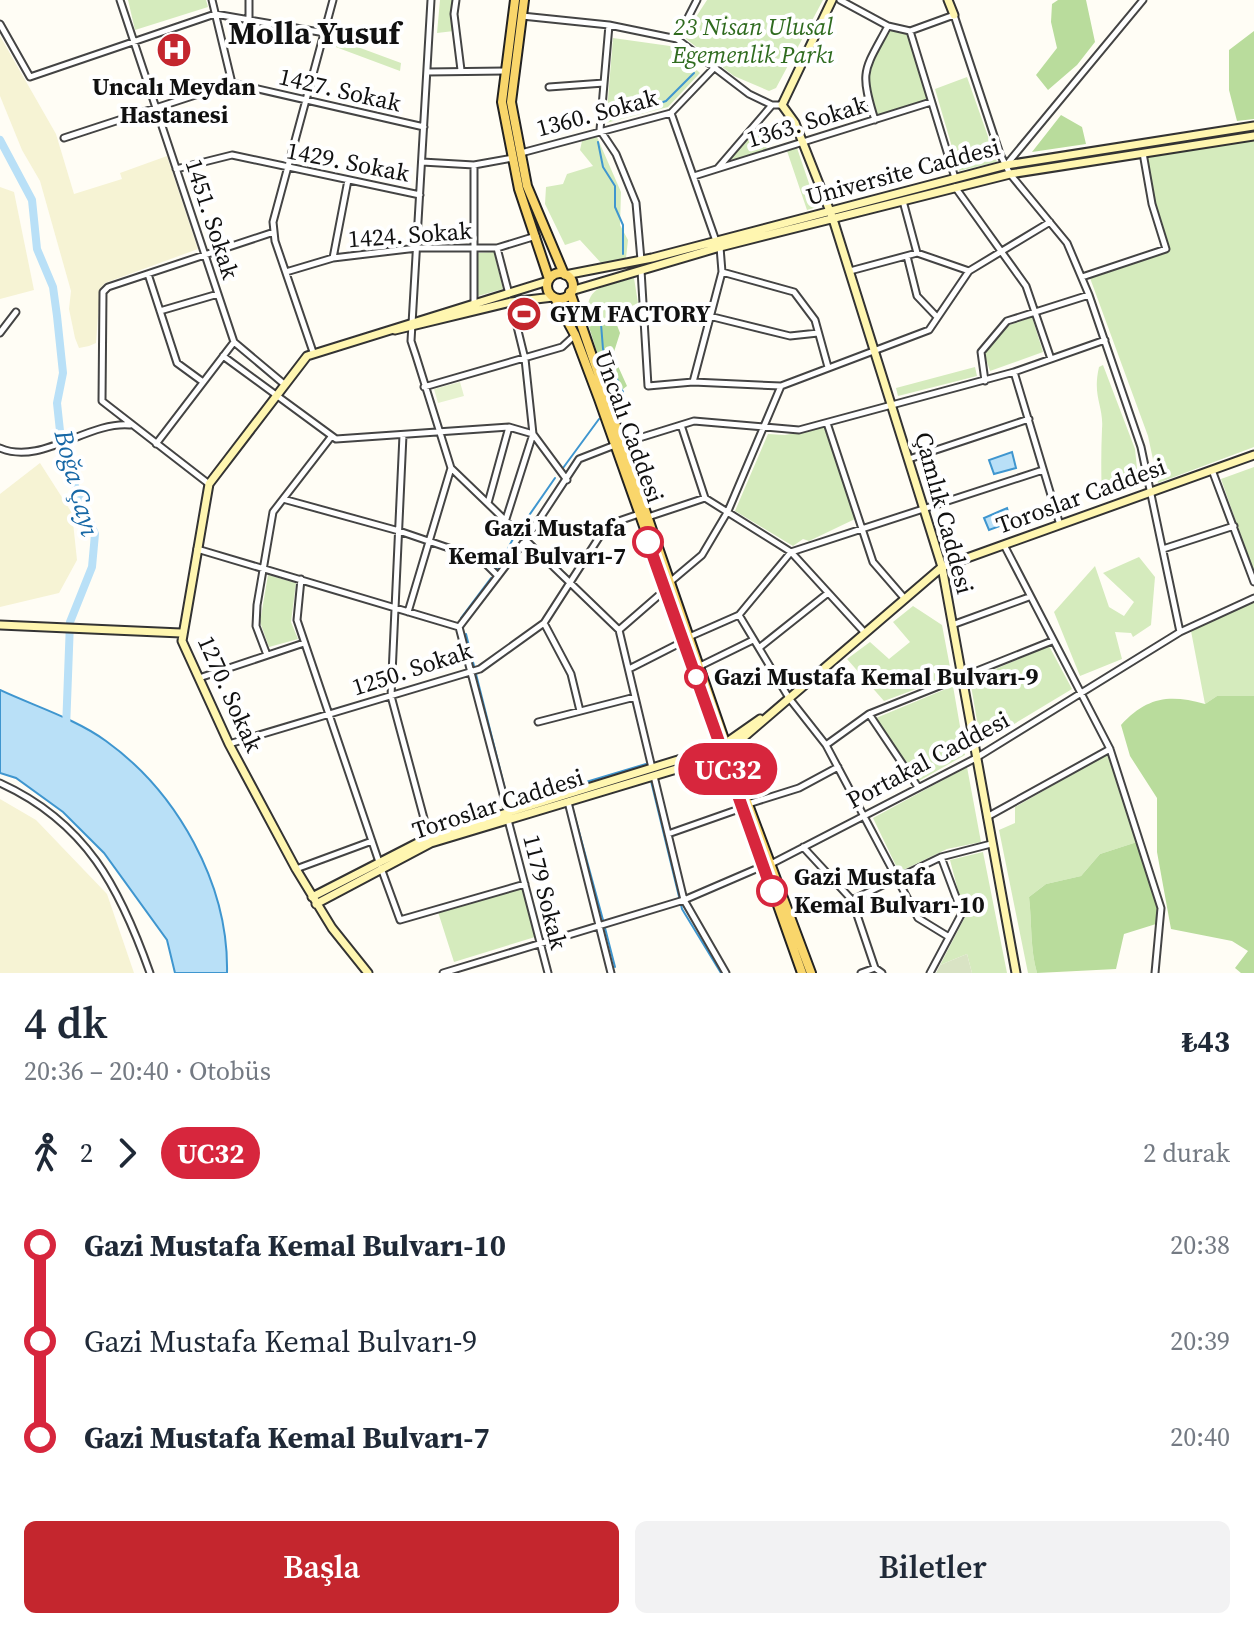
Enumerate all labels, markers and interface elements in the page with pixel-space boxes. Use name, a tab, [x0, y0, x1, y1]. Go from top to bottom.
park label: 23 Nisan Ulusal Egemenlik Parkı	[671, 10, 835, 71]
district label: Molla Yusuf	[228, 11, 403, 55]
hospital icon: Uncalı Meydan Hastanesi	[155, 31, 193, 69]
street label: 1427. Sokak	[276, 59, 405, 120]
place label: Uncalı Meydan Hastanesi	[92, 70, 256, 131]
street label: 1360. Sokak	[532, 80, 662, 145]
street label: 1363. Sokak	[742, 87, 872, 156]
street label: Universite Caddesi	[802, 130, 1003, 213]
street label: 1429. Sokak	[284, 133, 413, 190]
street label: 1451. Sokak	[178, 155, 248, 284]
street label: 1424. Sokak	[347, 214, 474, 255]
sports icon: GYM FACTORY	[505, 295, 543, 333]
place label: GYM FACTORY	[550, 297, 711, 330]
street label: Uncalı Caddesi	[587, 346, 672, 507]
water label: Boğa Çayı	[45, 425, 109, 540]
street label: Çamlık Caddesi	[907, 428, 982, 597]
street label: Toroslar Caddesi	[991, 450, 1170, 542]
place label: Gazi Mustafa Kemal Bulvarı-7	[448, 511, 626, 572]
marker: Gazi Mustafa Kemal Bulvarı-7	[633, 527, 663, 557]
street label: 1270. Sokak	[190, 630, 271, 758]
street label: 1250. Sokak	[348, 633, 477, 703]
place label: Gazi Mustafa Kemal Bulvarı-9	[714, 660, 1039, 693]
marker: Gazi Mustafa Kemal Bulvarı-9	[685, 666, 707, 688]
street label: Portakal Caddesi	[841, 703, 1015, 816]
line badge: UC32	[672, 743, 784, 795]
text: UC32	[694, 750, 762, 788]
street label: Toroslar Caddesi	[408, 760, 588, 847]
street label: 1179 Sokak	[515, 831, 576, 954]
place label: Gazi Mustafa Kemal Bulvarı-10	[794, 860, 985, 921]
marker: Gazi Mustafa Kemal Bulvarı-10	[757, 876, 787, 906]
text: 4 dk	[24, 992, 107, 1053]
text: ₺43	[1181, 1021, 1230, 1062]
text: 20:36 – 20:40 · Otobüs	[24, 1053, 271, 1089]
icon: walk	[24, 1131, 68, 1175]
icon: forward	[105, 1131, 149, 1175]
text: UC32	[177, 1134, 244, 1172]
text: 2	[80, 1135, 93, 1171]
text: 2 durak	[1143, 1135, 1230, 1171]
text: Gazi Mustafa Kemal Bulvarı-10	[84, 1225, 506, 1266]
text: 20:38	[1170, 1227, 1230, 1263]
text: Gazi Mustafa Kemal Bulvarı-9	[84, 1321, 477, 1362]
text: 20:39	[1170, 1323, 1230, 1359]
text: Gazi Mustafa Kemal Bulvarı-7	[84, 1417, 490, 1458]
text: 20:40	[1170, 1419, 1230, 1455]
button: Başla	[24, 1521, 619, 1613]
button: Biletler	[635, 1521, 1230, 1613]

